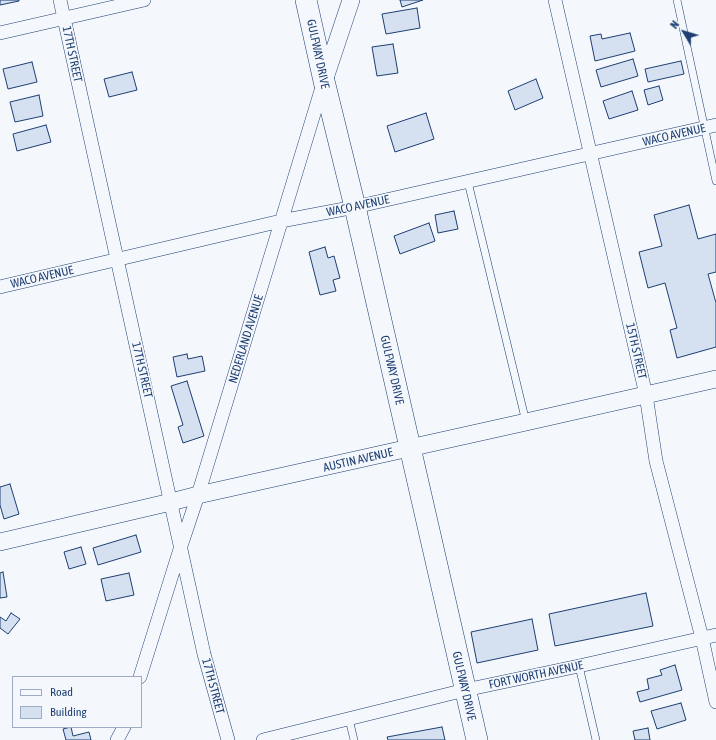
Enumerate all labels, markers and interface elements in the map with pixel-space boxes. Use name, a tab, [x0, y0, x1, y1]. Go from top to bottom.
north arrow	[664, 12, 704, 52]
street label: GULFWAY DRIVE	[304, 18, 332, 90]
text: N	[668, 18, 681, 31]
street label: 17TH STREET	[59, 25, 85, 83]
street label: WACO AVENUE	[641, 121, 707, 149]
street label: WACO AVENUE	[325, 192, 391, 220]
street label: WACO AVENUE	[9, 263, 75, 291]
street label: NEDERLAND AVENUE	[226, 293, 266, 385]
street label: 15TH STREET	[623, 322, 649, 380]
street label: GULFWAY DRIVE	[377, 334, 407, 406]
street label: 17TH STREET	[129, 341, 155, 399]
street label: AUSTIN AVENUE	[322, 445, 394, 475]
street label: GULFWAY DRIVE	[449, 650, 479, 722]
street label: 17TH STREET	[199, 657, 227, 715]
street label: FORT WORTH AVENUE	[487, 658, 585, 692]
legend	[12, 676, 142, 728]
text: Road	[50, 685, 73, 699]
text: Building	[50, 705, 87, 719]

